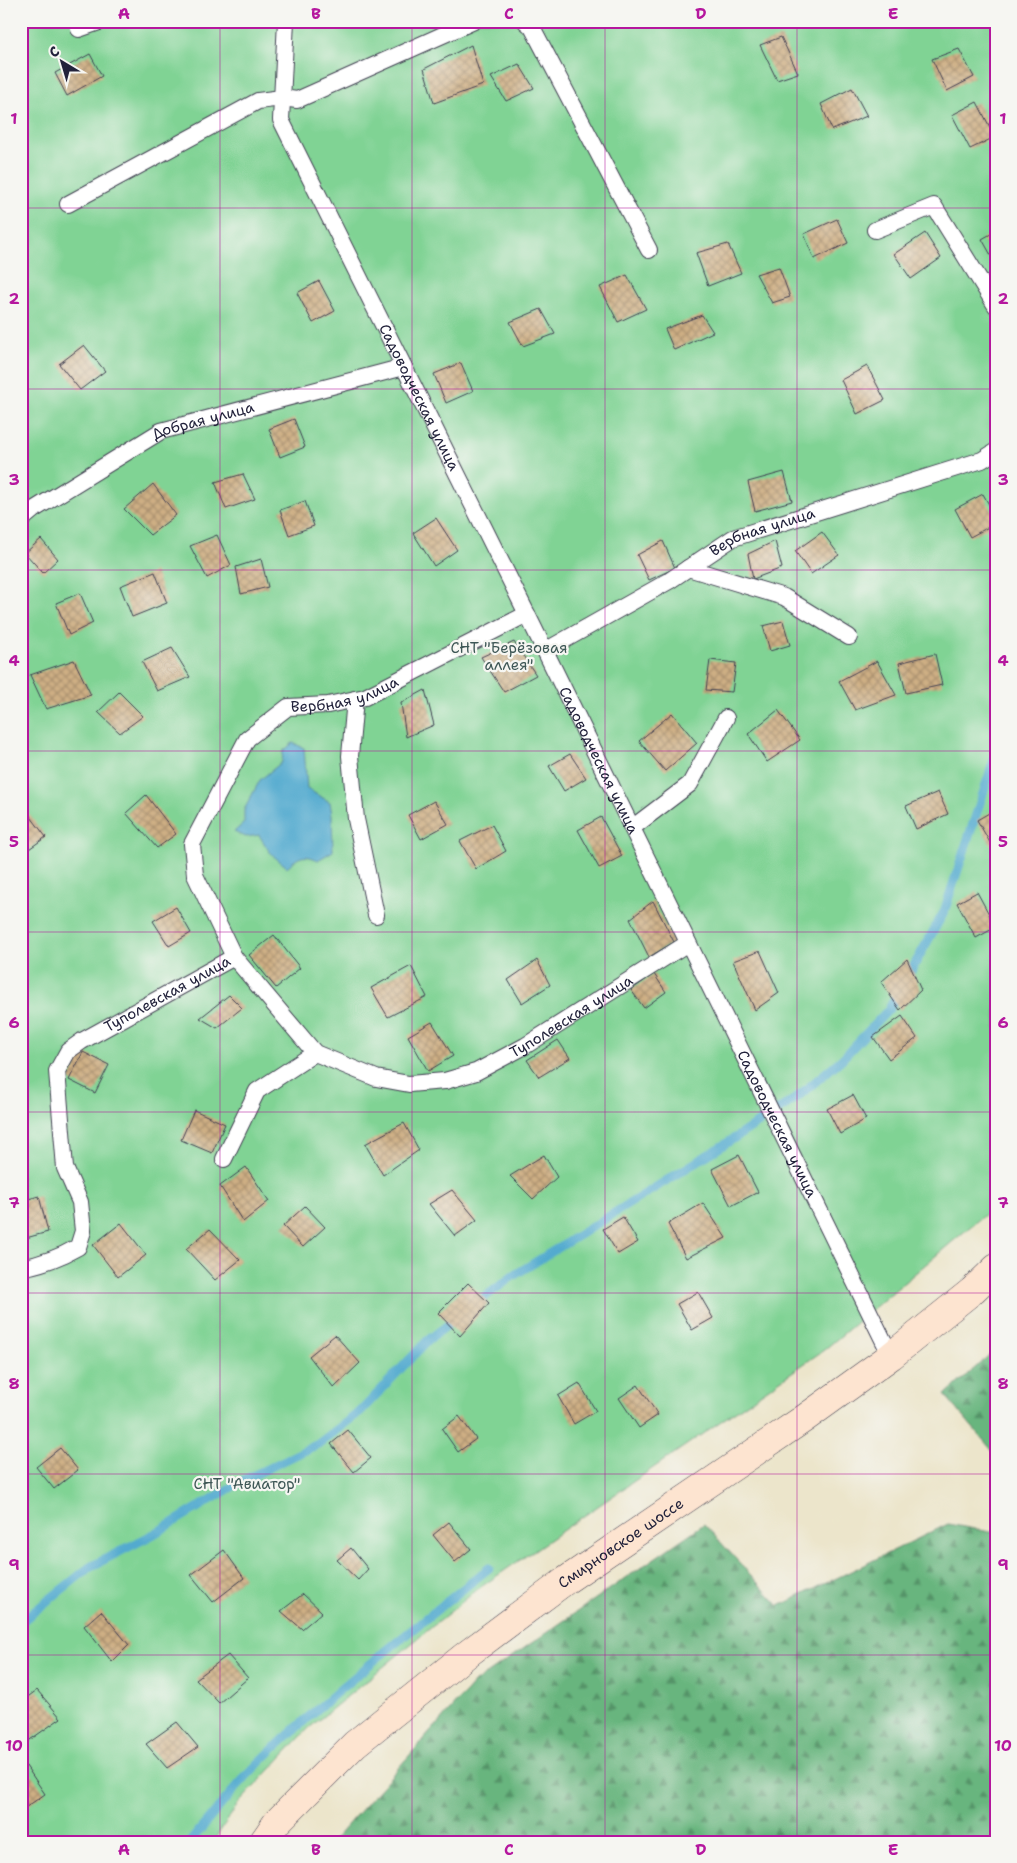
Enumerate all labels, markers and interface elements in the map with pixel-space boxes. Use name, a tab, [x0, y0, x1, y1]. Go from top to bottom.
text: A	[118, 3, 130, 24]
text: B	[311, 3, 321, 24]
text: C	[504, 3, 514, 24]
text: D	[695, 3, 707, 24]
text: E	[888, 3, 898, 24]
north arrow	[38, 38, 88, 88]
text: С	[45, 42, 63, 61]
text: 1	[10, 108, 18, 129]
text: 1	[999, 108, 1007, 129]
text: 2	[8, 288, 20, 309]
text: 2	[997, 288, 1009, 309]
street label: Садоводческая улица	[374, 321, 464, 475]
street label: Добрая улица	[147, 397, 257, 445]
text: 3	[8, 469, 20, 490]
text: 3	[997, 469, 1009, 490]
street label: Вербная улица	[706, 503, 818, 561]
park label: СНТ "Берёзовая аллея"	[450, 638, 568, 675]
text: 4	[8, 650, 20, 671]
text: 4	[997, 650, 1009, 671]
street label: Вербная улица	[290, 671, 402, 717]
street label: Садоводческая улица	[554, 683, 644, 838]
text: 5	[9, 831, 19, 852]
text: 5	[998, 831, 1008, 852]
street label: Туполевская улица	[100, 950, 235, 1037]
street label: Туполевская улица	[506, 970, 637, 1062]
text: 6	[8, 1012, 20, 1033]
text: 6	[997, 1012, 1009, 1033]
street label: Садоводческая улица	[733, 1047, 822, 1202]
text: 7	[8, 1192, 20, 1213]
text: 7	[997, 1192, 1009, 1213]
text: 8	[8, 1373, 20, 1394]
text: 8	[997, 1373, 1009, 1394]
park label: СНТ "Авиатор"	[194, 1474, 300, 1494]
street label: Смирновское шоссе	[554, 1493, 687, 1593]
text: 9	[8, 1554, 20, 1575]
text: 9	[997, 1554, 1009, 1575]
text: 10	[5, 1735, 23, 1756]
text: 10	[994, 1735, 1012, 1756]
text: A	[118, 1839, 130, 1860]
text: B	[311, 1839, 321, 1860]
text: C	[504, 1839, 514, 1860]
text: D	[695, 1839, 707, 1860]
text: E	[888, 1839, 898, 1860]

